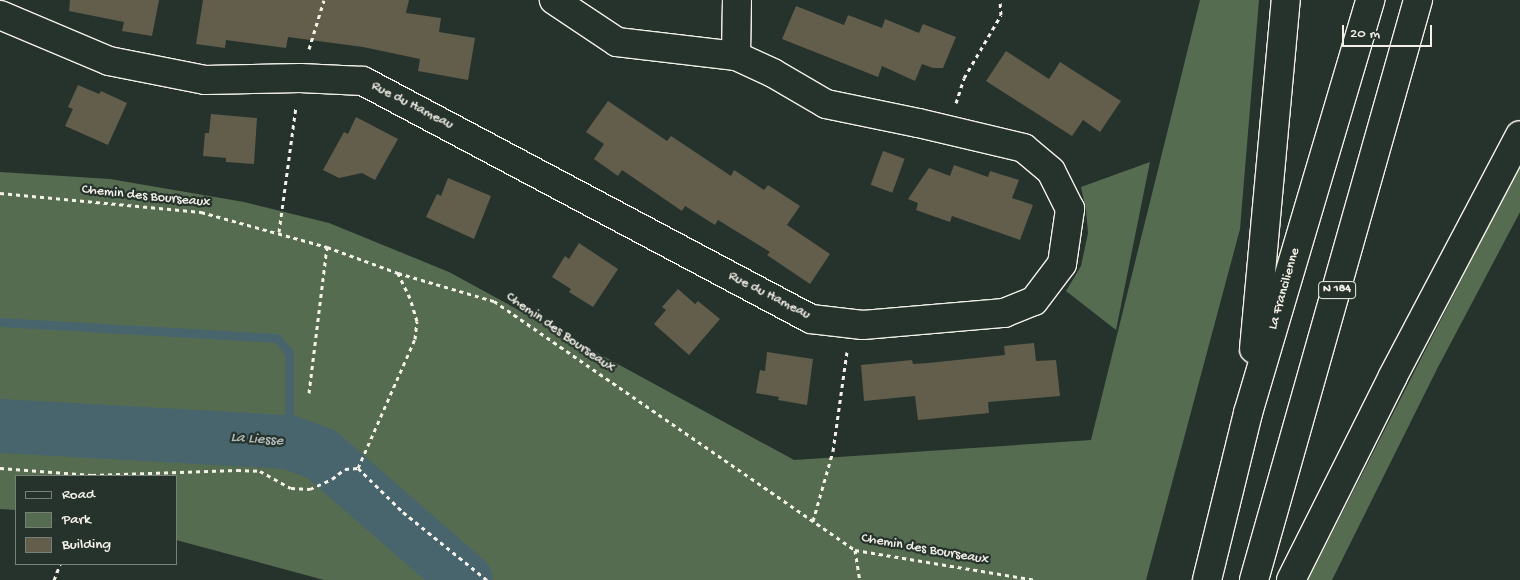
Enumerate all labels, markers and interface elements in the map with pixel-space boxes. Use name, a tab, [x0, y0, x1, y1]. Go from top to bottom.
scale bar	[1345, 15, 1435, 47]
text: 20 m	[1350, 25, 1380, 43]
street label: Rue du Hameau	[368, 78, 456, 134]
street label: Chemin des Bourseaux	[81, 182, 211, 212]
street label: La Francilienne	[1265, 246, 1305, 332]
street label: Rue du Hameau	[725, 268, 813, 324]
road number: N 184	[1317, 280, 1357, 300]
street label: Chemin des Bourseaux	[502, 289, 618, 377]
water label: La Liesse	[230, 429, 284, 451]
legend	[15, 475, 178, 565]
text: Road	[62, 486, 95, 504]
text: Park	[62, 511, 91, 529]
street label: Chemin des Bourseaux	[860, 531, 990, 569]
text: Building	[62, 536, 111, 554]

